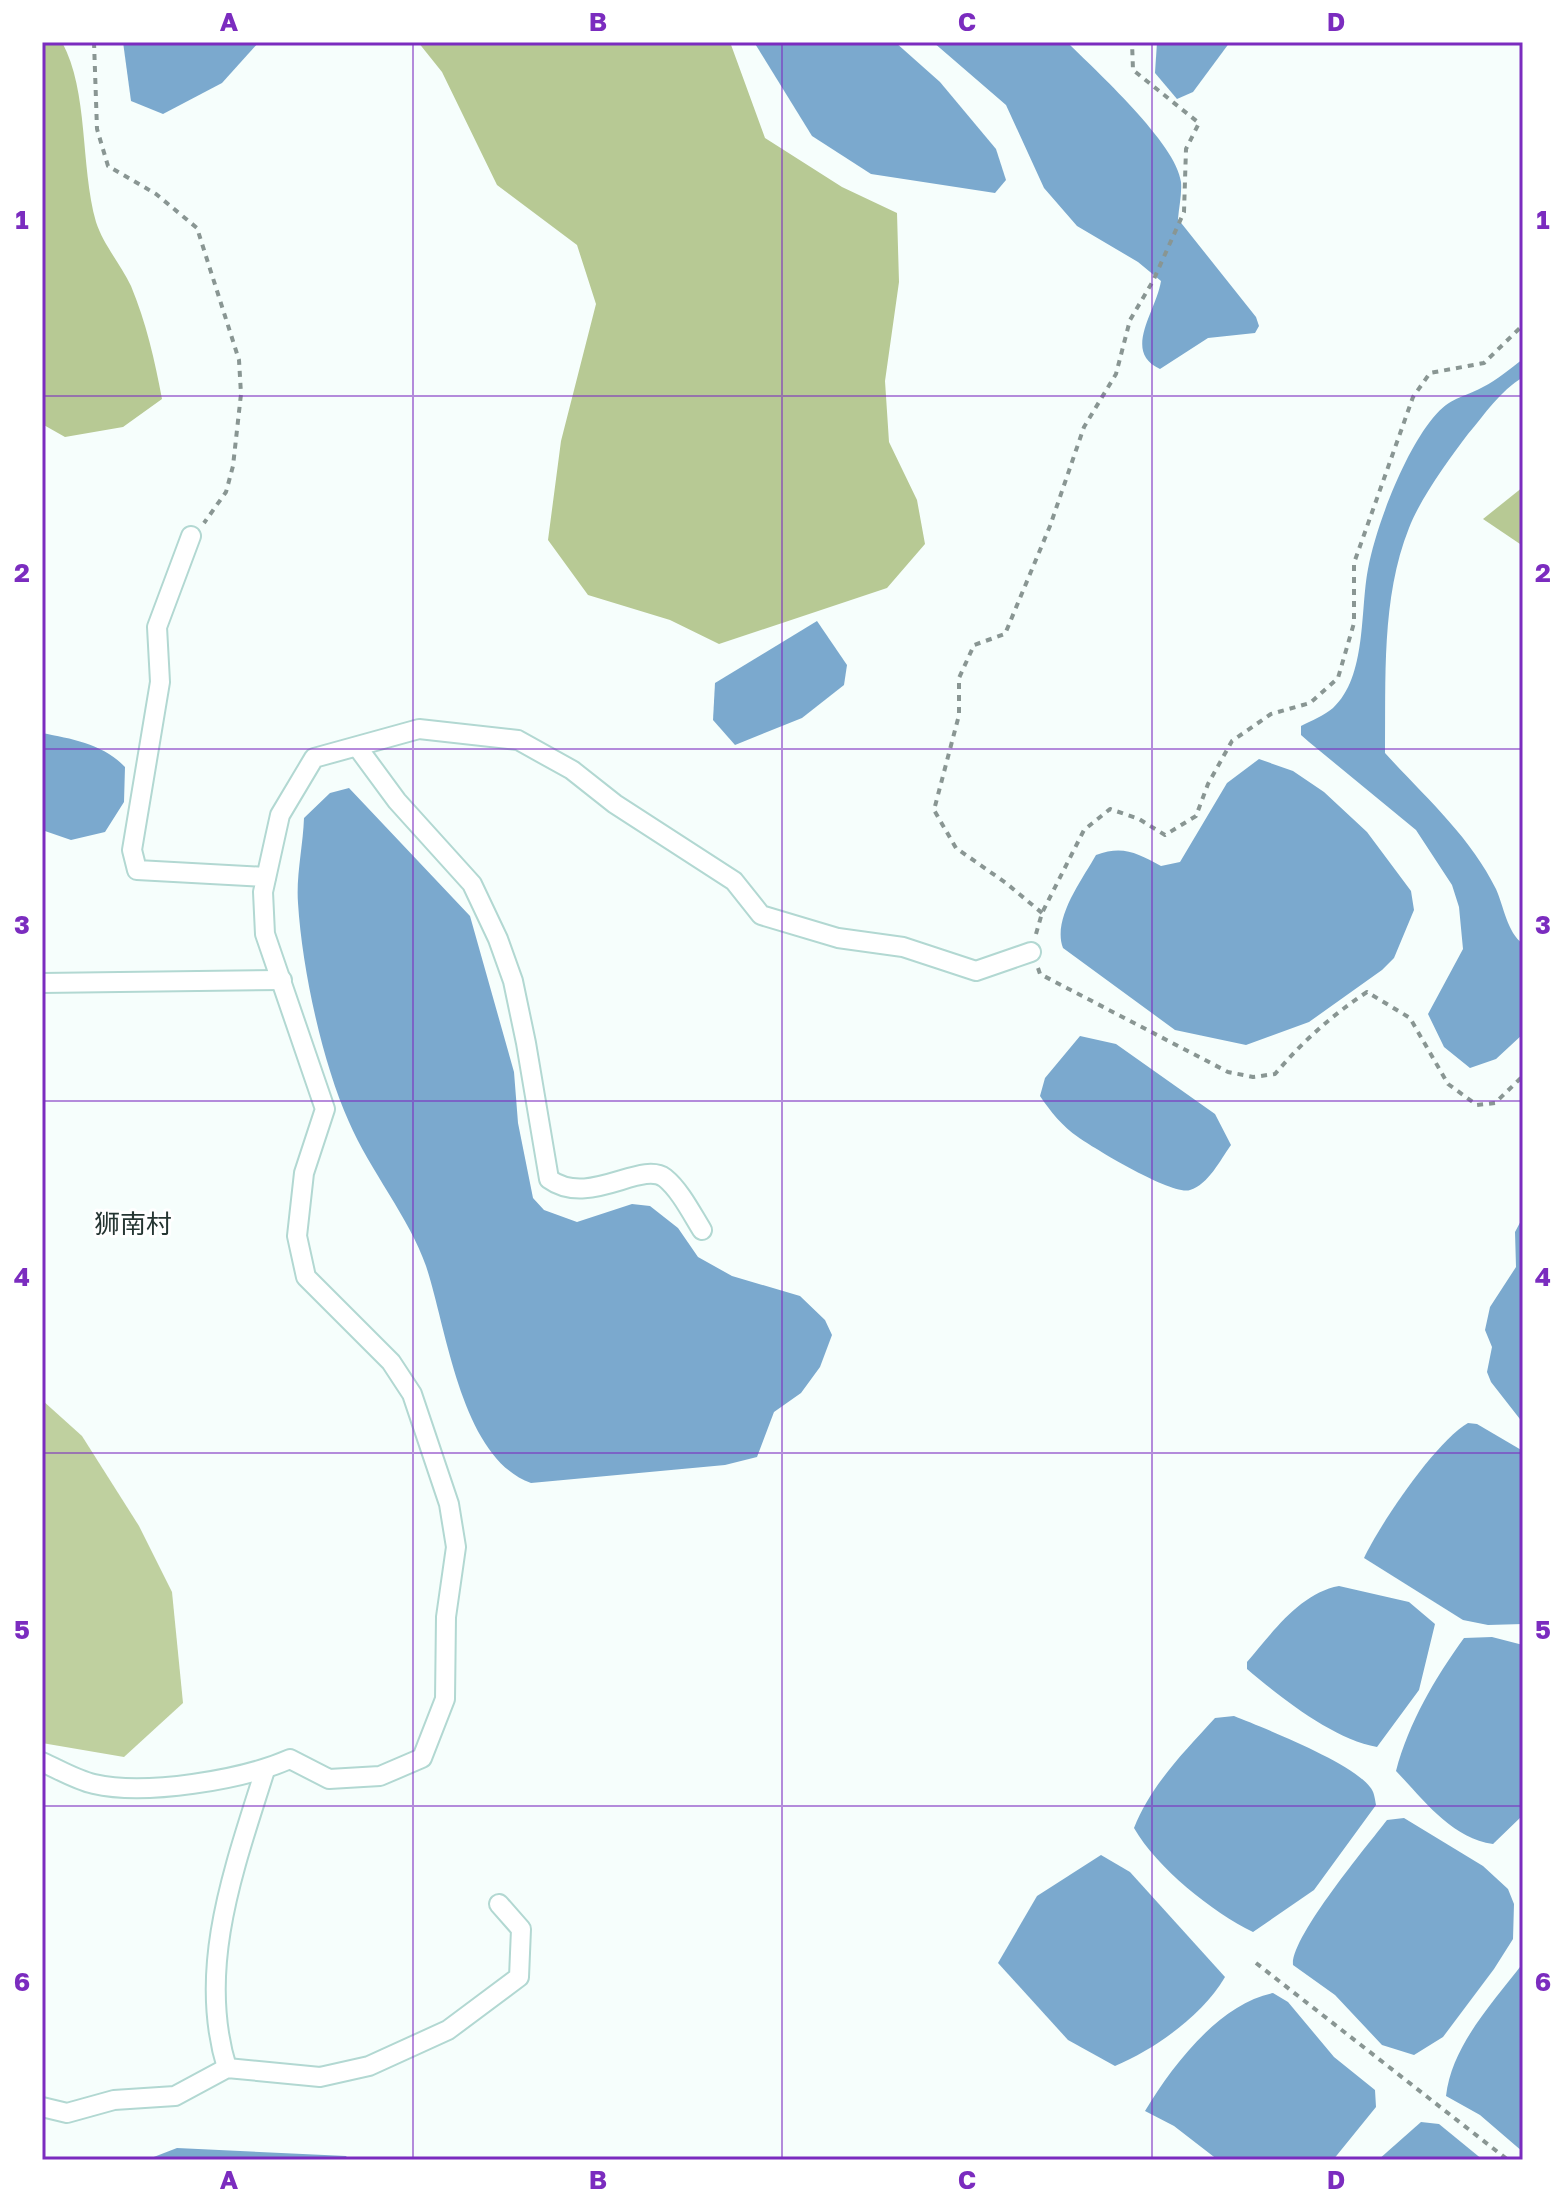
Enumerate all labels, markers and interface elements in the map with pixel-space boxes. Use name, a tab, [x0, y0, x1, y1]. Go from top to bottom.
text: A	[220, 6, 239, 37]
text: B	[589, 6, 607, 37]
text: C	[958, 6, 976, 37]
text: D	[1327, 6, 1345, 37]
text: 1	[15, 204, 29, 235]
text: 1	[1536, 204, 1550, 235]
text: 2	[14, 557, 30, 588]
text: 2	[1535, 557, 1551, 588]
text: 3	[14, 909, 30, 940]
text: 3	[1535, 909, 1551, 940]
district label: 狮南村	[94, 1208, 172, 1239]
text: 4	[14, 1261, 30, 1292]
text: 4	[1535, 1261, 1551, 1292]
text: 5	[14, 1614, 30, 1645]
text: 5	[1535, 1614, 1551, 1645]
text: 6	[14, 1966, 30, 1997]
text: 6	[1535, 1966, 1551, 1997]
text: A	[220, 2164, 239, 2195]
text: B	[589, 2164, 607, 2195]
text: C	[958, 2164, 976, 2195]
text: D	[1327, 2164, 1345, 2195]

